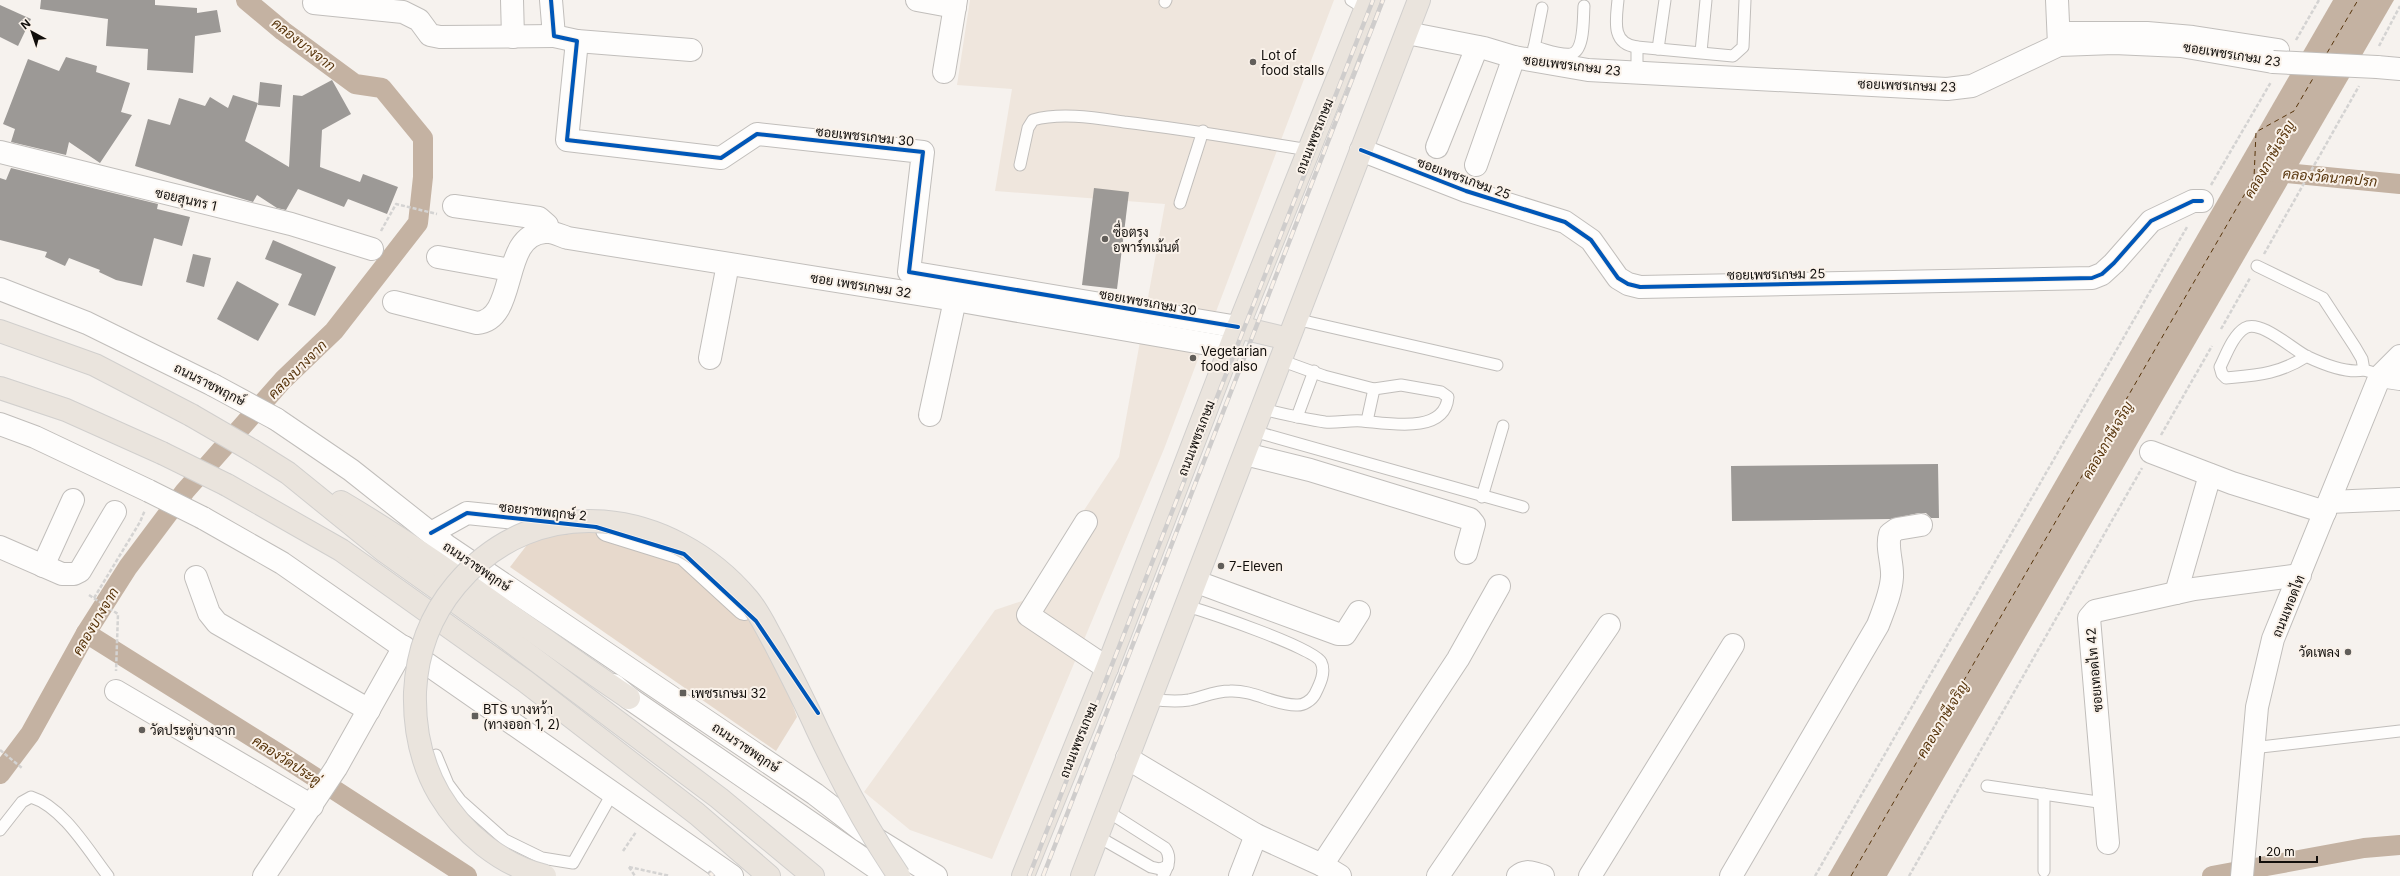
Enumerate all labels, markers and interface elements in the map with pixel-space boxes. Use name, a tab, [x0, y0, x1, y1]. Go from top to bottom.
north arrow	[12, 12, 52, 52]
water label: คลองบางจาก	[269, 14, 339, 74]
text: N	[18, 16, 33, 32]
street label: ซอยเพชรเกษม 23	[2182, 38, 2282, 70]
place label: Lot of food stalls	[1261, 47, 1324, 78]
street label: ซอยเพชรเกษม 23	[1522, 51, 1622, 79]
marker: Lot of food stalls	[1248, 57, 1258, 67]
street label: ซอยเพชรเกษม 23	[1857, 75, 1957, 95]
street label: ถนนเพชรเกษม	[1292, 96, 1336, 176]
water label: คลองภาษีเจริญ	[2240, 117, 2299, 201]
street label: ซอยเพชรเกษม 30	[815, 123, 915, 149]
street label: ซอยเพชรเกษม 25	[1415, 154, 1513, 202]
water label: คลองวัดนาคปรก	[2282, 164, 2378, 190]
street label: ซอยสุนทร 1	[153, 184, 218, 216]
place label: ซื่อตรง อพาร์ทเม้นต์	[1113, 220, 1179, 255]
marker: ซื่อตรง อพาร์ทเม้นต์	[1100, 234, 1110, 244]
street label: ซอยเพชรเกษม 25	[1727, 265, 1825, 283]
street label: ซอย เพชรเกษม 32	[809, 269, 913, 301]
street label: ซอยเพชรเกษม 30	[1098, 286, 1198, 318]
water label: คลองบางจาก	[264, 336, 330, 402]
place label: Vegetarian food also	[1201, 343, 1267, 374]
marker: Vegetarian food also	[1188, 353, 1198, 363]
street label: ถนนราชพฤกษ์	[171, 358, 249, 410]
street label: ถนนเพชรเกษม	[1174, 398, 1218, 478]
water label: คลองภาษีเจริญ	[2078, 398, 2137, 482]
street label: ซอยราชพฤกษ์ 2	[498, 497, 588, 525]
street label: ถนนราชพฤกษ์	[440, 537, 514, 595]
place label: 7-Eleven	[1229, 558, 1283, 574]
marker: 7-Eleven	[1216, 561, 1226, 571]
street label: ถนนเทอดไท	[2268, 573, 2308, 639]
water label: คลองบางจาก	[68, 584, 122, 658]
street label: ซอยเทอดไท 42	[2082, 627, 2106, 713]
place label: วัดเพลง	[2299, 644, 2340, 660]
marker: วัดเพลง	[2343, 647, 2353, 657]
water label: คลองภาษีเจริญ	[1912, 677, 1973, 761]
place label: เพชรเกษม 32	[691, 685, 766, 701]
marker: เพชรเกษม 32	[678, 688, 688, 698]
place label: BTS บางหว้า (ทางออก 1, 2)	[483, 700, 560, 732]
street label: ถนนเพชรเกษม	[1056, 700, 1100, 780]
marker: BTS บางหว้า (ทางออก 1, 2)	[470, 711, 480, 721]
street label: ถนนราชพฤกษ์	[709, 718, 783, 776]
place label: วัดประดู่บางจาก	[150, 722, 235, 740]
marker: วัดประดู่บางจาก	[137, 725, 147, 735]
water label: คลองวัดประดู่	[248, 732, 325, 791]
scale bar	[2260, 838, 2317, 864]
text: 20 m	[2266, 844, 2295, 859]

